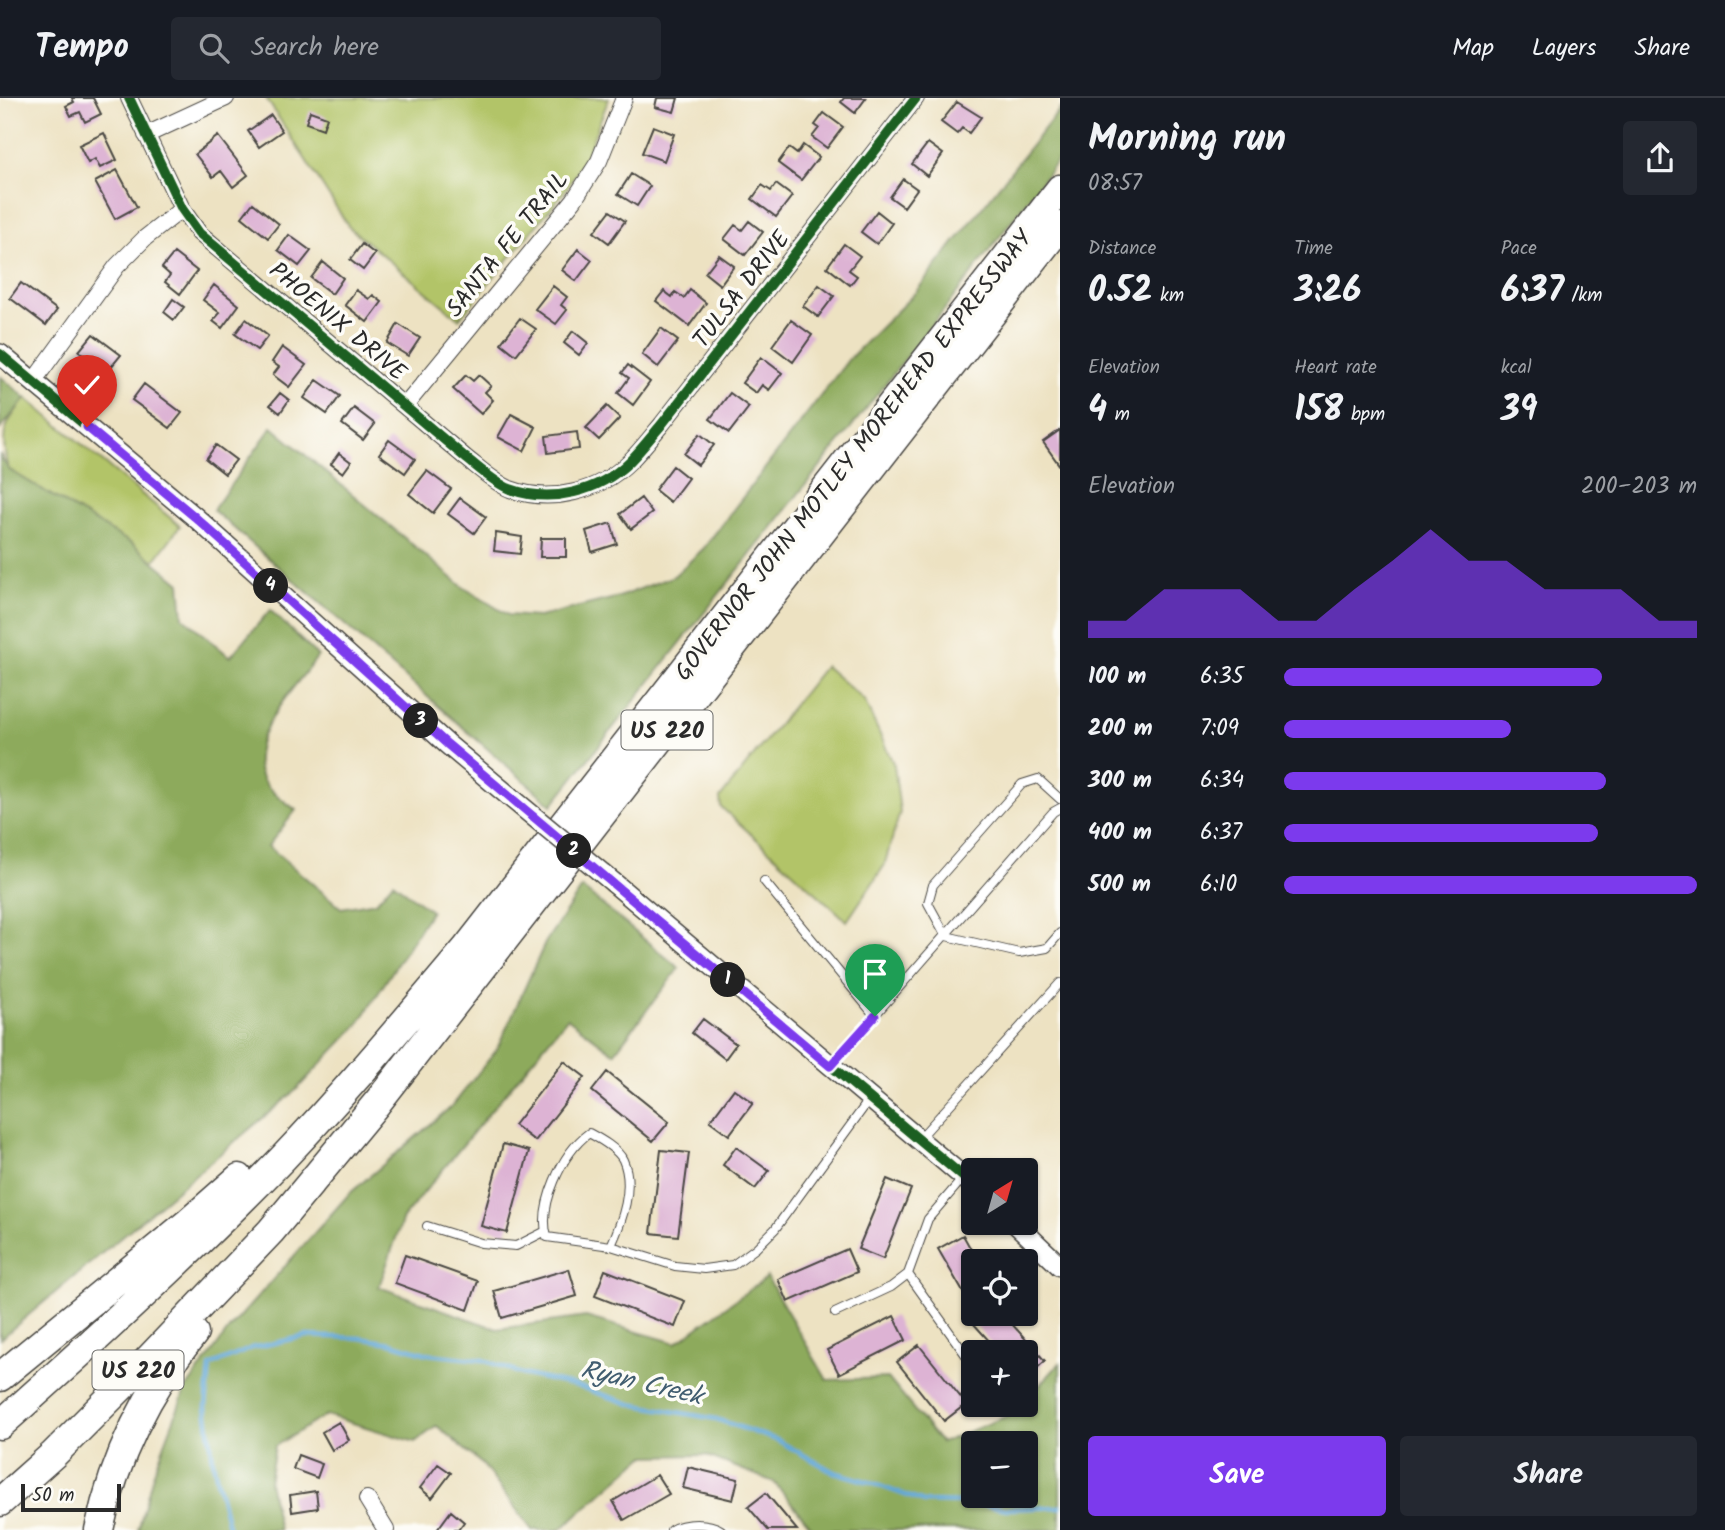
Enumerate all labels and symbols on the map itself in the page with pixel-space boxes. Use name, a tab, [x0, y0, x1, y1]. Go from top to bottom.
street label: SANTA FE TRAIL	[437, 163, 580, 327]
street label: GOVERNOR JOHN MOTLEY MOREHEAD EXPRESSWAY	[665, 221, 1044, 690]
street label: TULSA DRIVE	[683, 222, 802, 357]
street label: PHOENIX DRIVE	[259, 253, 415, 392]
pin	[57, 355, 117, 427]
pin: 4	[254, 568, 288, 603]
pin: 3	[404, 704, 438, 738]
road number: US 220	[622, 710, 712, 750]
pin: 2	[556, 834, 592, 868]
pin	[845, 944, 905, 1016]
pin: 1	[710, 962, 746, 998]
north arrow	[961, 1158, 1038, 1236]
road number: US 220	[92, 1350, 184, 1390]
water label: Ryan Creek	[577, 1350, 710, 1419]
scale bar	[21, 1481, 121, 1513]

